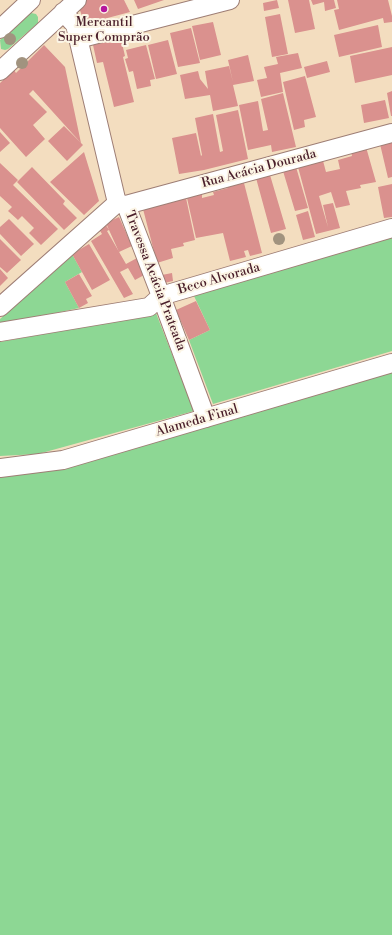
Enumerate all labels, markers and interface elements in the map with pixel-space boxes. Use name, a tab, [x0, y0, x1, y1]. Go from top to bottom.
marker: Mercantil Super Comprão	[99, 4, 109, 14]
place label: Mercantil Super Comprão	[58, 15, 150, 46]
street label: Rua Acácia Dourada	[200, 146, 318, 192]
street label: Travessa Acácia Prateada	[121, 209, 189, 353]
street label: Beco Alvorada	[176, 260, 262, 298]
street label: Alameda Final	[154, 402, 240, 440]

